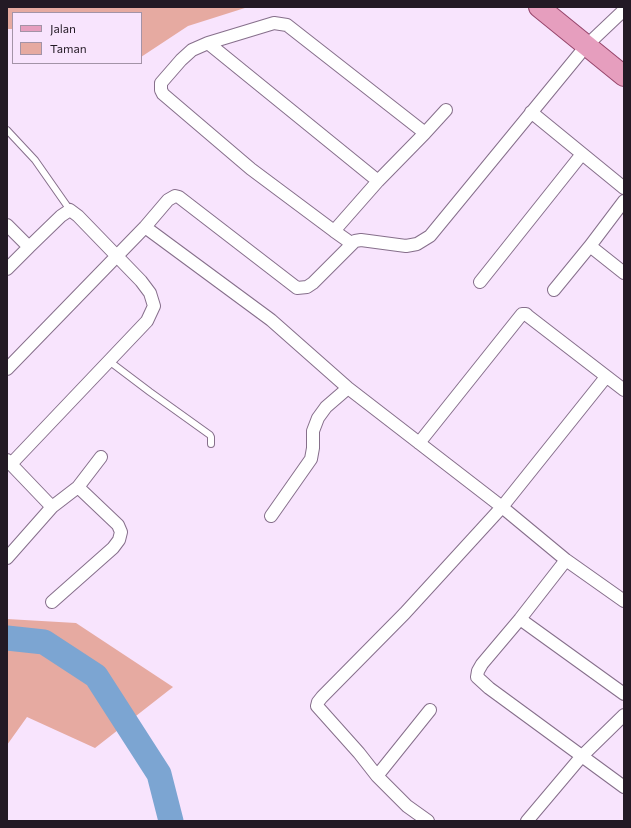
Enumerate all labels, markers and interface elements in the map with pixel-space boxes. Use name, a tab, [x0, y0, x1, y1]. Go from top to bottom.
legend	[12, 12, 142, 64]
text: Jalan	[50, 21, 76, 35]
text: Taman	[50, 41, 87, 55]

